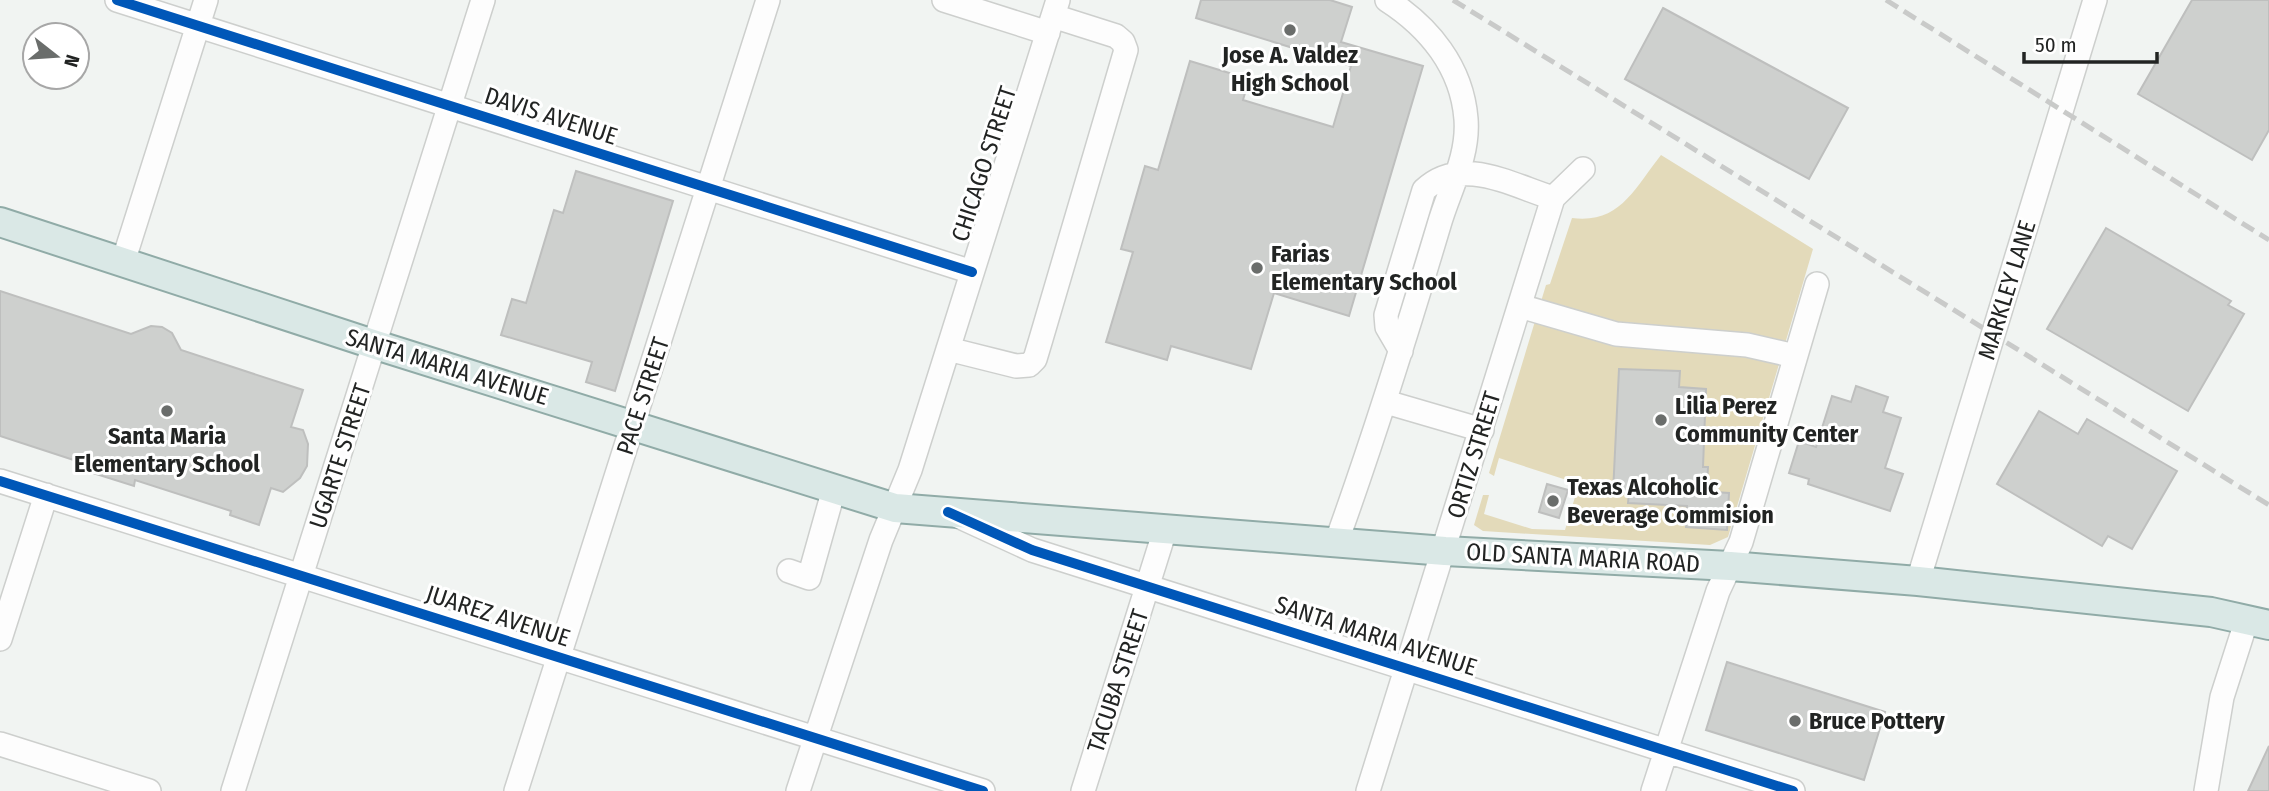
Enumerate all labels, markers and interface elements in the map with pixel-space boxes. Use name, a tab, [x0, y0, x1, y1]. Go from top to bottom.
north arrow	[21, 21, 91, 91]
scale bar	[2024, 21, 2157, 65]
marker: Jose A. Valdez High School	[1282, 22, 1298, 38]
text: 50 m	[2035, 32, 2077, 58]
place label: Jose A. Valdez High School	[1221, 41, 1358, 97]
text: N	[59, 52, 84, 70]
street label: DAVIS AVENUE	[481, 81, 621, 151]
street label: CHICAGO STREET	[946, 83, 1022, 245]
street label: MARKLEY LANE	[1973, 217, 2041, 363]
place label: Farias Elementary School	[1271, 240, 1457, 296]
marker: Farias Elementary School	[1249, 260, 1265, 276]
street label: SANTA MARIA AVENUE	[342, 323, 552, 411]
street label: PACE STREET	[611, 334, 675, 458]
street label: UGARTE STREET	[303, 380, 377, 532]
street label: ORTIZ STREET	[1441, 388, 1507, 522]
place label: Lilia Perez Community Center	[1675, 392, 1859, 448]
marker: Santa Maria Elementary School	[159, 403, 175, 419]
marker: Lilia Perez Community Center	[1653, 412, 1669, 428]
place label: Santa Maria Elementary School	[74, 422, 260, 478]
place label: Texas Alcoholic Beverage Commision	[1567, 473, 1774, 529]
marker: Texas Alcoholic Beverage Commision	[1545, 493, 1561, 509]
street label: OLD SANTA MARIA ROAD	[1465, 538, 1701, 578]
street label: JUAREZ AVENUE	[422, 580, 574, 652]
street label: SANTA MARIA AVENUE	[1272, 590, 1480, 682]
street label: TACUBA STREET	[1082, 606, 1154, 756]
place label: Bruce Pottery	[1809, 707, 1945, 735]
marker: Bruce Pottery	[1787, 713, 1803, 729]

